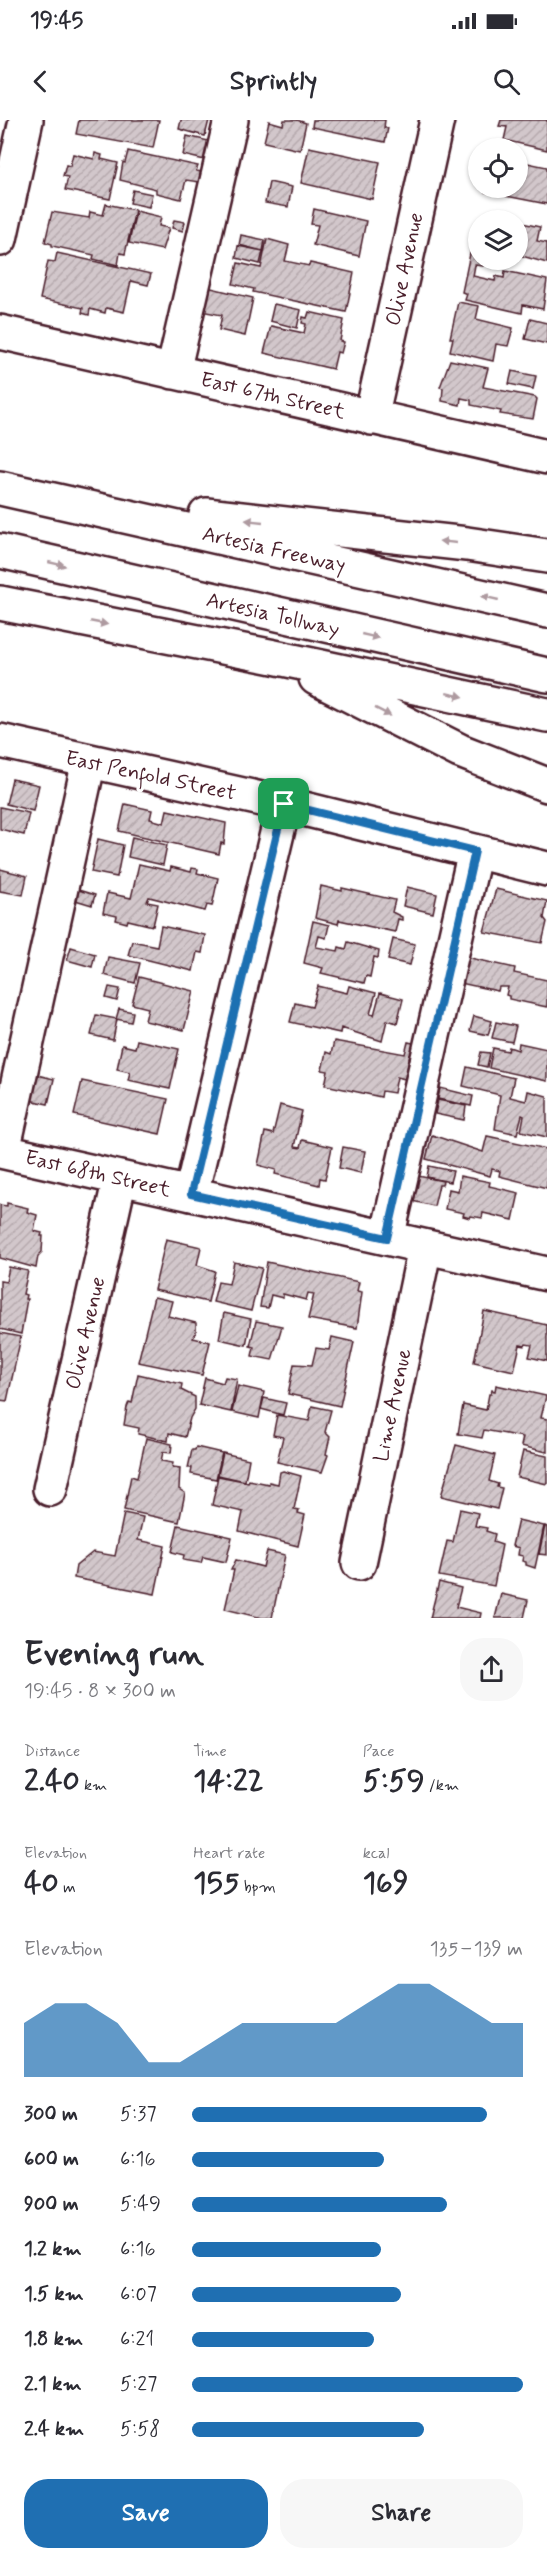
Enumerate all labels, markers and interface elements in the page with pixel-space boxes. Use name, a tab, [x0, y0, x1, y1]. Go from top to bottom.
text: 19:45	[30, 7, 83, 35]
text: Sprintly	[230, 64, 317, 99]
icon: back	[24, 65, 57, 98]
icon: search	[490, 65, 523, 98]
map controls	[468, 138, 528, 270]
button: locate	[468, 138, 528, 198]
street label: Olive Avenue	[379, 210, 431, 328]
button: layers	[468, 210, 528, 270]
street label: East 67th Street	[198, 366, 348, 426]
one-way arrow	[244, 516, 263, 525]
street label: Artesia Freeway	[199, 520, 348, 580]
one-way arrow	[438, 537, 457, 546]
one-way arrow	[48, 560, 67, 569]
street label: Artesia Tollway	[203, 586, 342, 644]
one-way arrow	[481, 592, 499, 602]
one-way arrow	[89, 619, 108, 628]
one-way arrow	[361, 631, 379, 641]
one-way arrow	[445, 691, 464, 701]
one-way arrow	[374, 707, 391, 716]
street label: East Penfold Street	[62, 744, 239, 810]
pin	[258, 778, 309, 829]
icon: arrive	[267, 787, 300, 820]
street label: East 68th Street	[22, 1144, 174, 1204]
street label: Olive Avenue	[59, 1274, 113, 1392]
street label: Lime Avenue	[367, 1346, 419, 1464]
text: Evening run	[24, 1633, 204, 1677]
button: share	[460, 1638, 523, 1701]
text: 19:45 · 8 × 300 m	[24, 1678, 176, 1705]
text: Distance	[24, 1741, 80, 1762]
text: Time	[193, 1741, 227, 1762]
text: Pace	[363, 1741, 395, 1762]
text: 2.40	[24, 1762, 80, 1801]
text: 14:22	[193, 1762, 264, 1801]
text: 5:59	[363, 1762, 425, 1801]
text: km	[80, 1775, 107, 1796]
text: /km	[425, 1775, 459, 1796]
text: Elevation	[24, 1843, 87, 1864]
text: Heart rate	[193, 1843, 265, 1864]
text: kcal	[363, 1843, 390, 1864]
text: 40	[24, 1864, 59, 1903]
text: 155	[193, 1864, 239, 1903]
text: 169	[363, 1864, 408, 1903]
text: m	[59, 1877, 76, 1898]
text: bpm	[239, 1877, 276, 1898]
text: Elevation	[24, 1936, 103, 1963]
text: 135–139 m	[430, 1936, 523, 1963]
text: 300 m	[24, 2101, 78, 2128]
text: 5:37	[120, 2101, 156, 2128]
text: 600 m	[24, 2146, 79, 2173]
text: 6:16	[120, 2146, 156, 2173]
text: 900 m	[24, 2191, 79, 2218]
text: 5:49	[120, 2191, 161, 2218]
text: 1.2 km	[24, 2236, 81, 2263]
text: 6:16	[120, 2236, 156, 2263]
text: 1.5 km	[24, 2281, 84, 2308]
text: 6:07	[120, 2281, 157, 2308]
text: 1.8 km	[24, 2326, 83, 2353]
text: 6:21	[120, 2326, 154, 2353]
text: 2.1 km	[24, 2371, 81, 2398]
text: 5:27	[120, 2371, 157, 2398]
text: 2.4 km	[24, 2416, 84, 2443]
text: 5:58	[120, 2416, 160, 2443]
button: Save	[24, 2479, 268, 2548]
button: Share	[280, 2479, 523, 2548]

